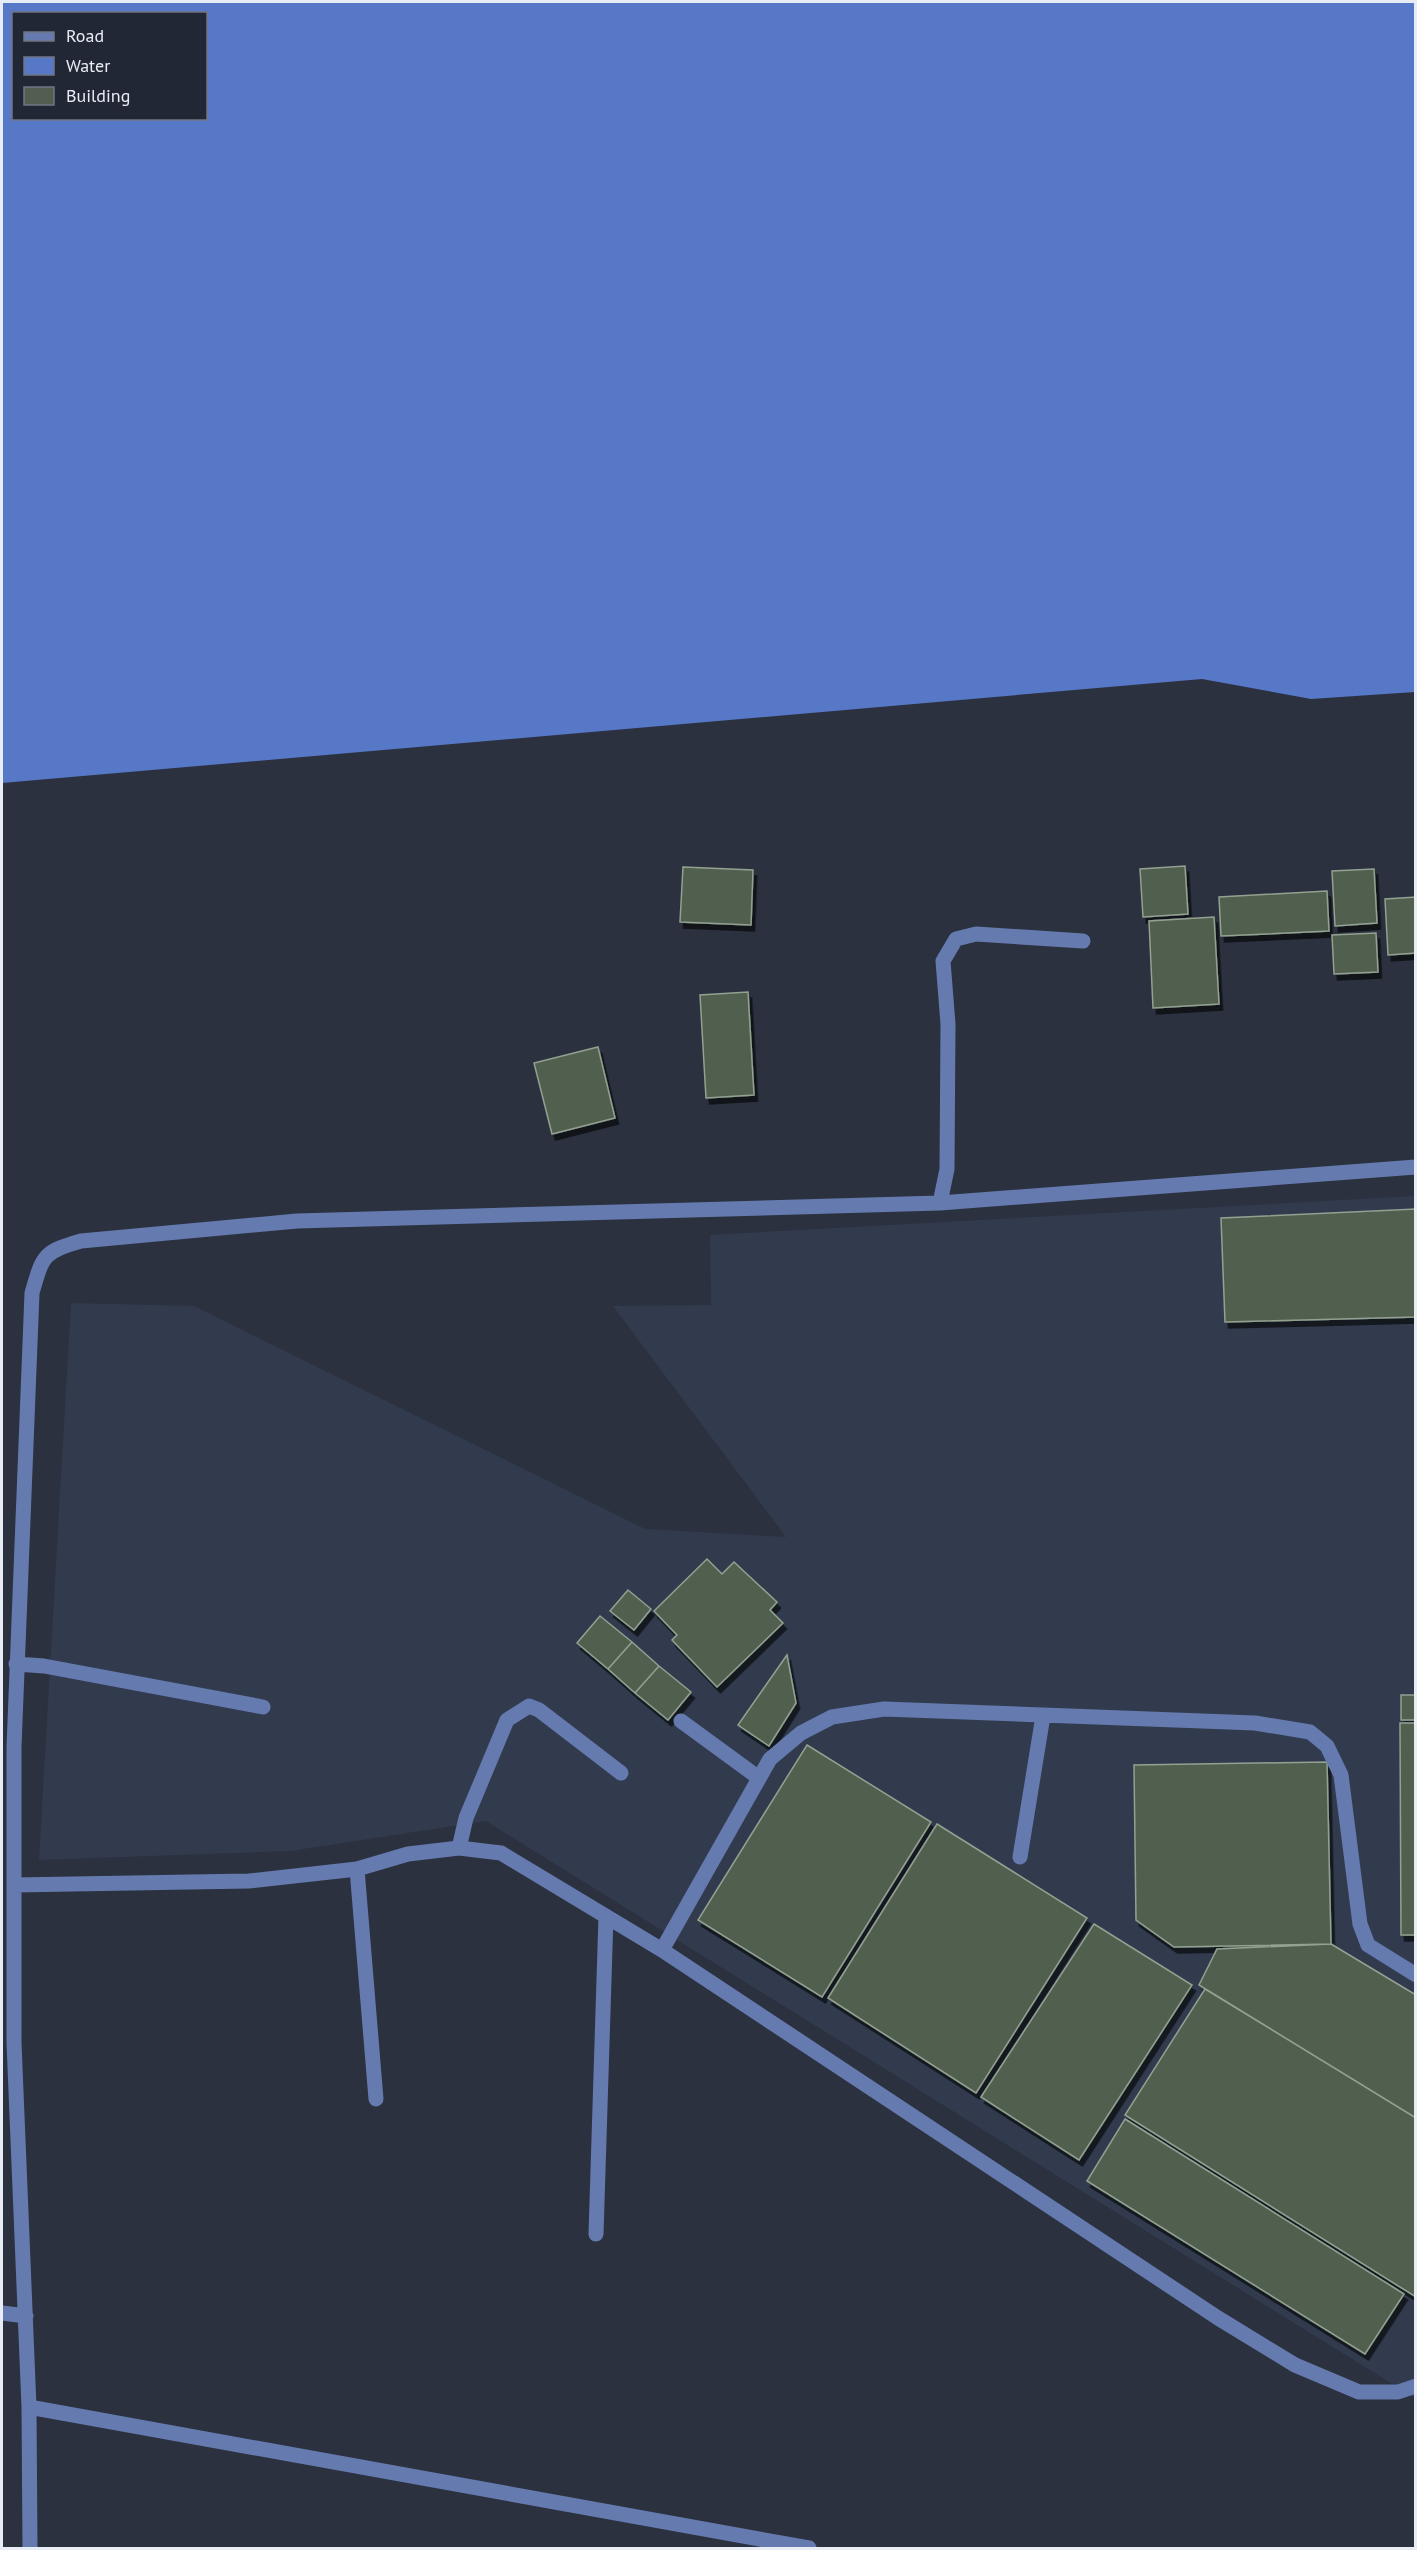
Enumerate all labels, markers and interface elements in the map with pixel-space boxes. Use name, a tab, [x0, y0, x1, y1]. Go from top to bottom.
legend	[12, 12, 207, 120]
text: Road	[66, 24, 104, 47]
text: Water	[66, 54, 110, 77]
text: Building	[66, 84, 130, 107]

